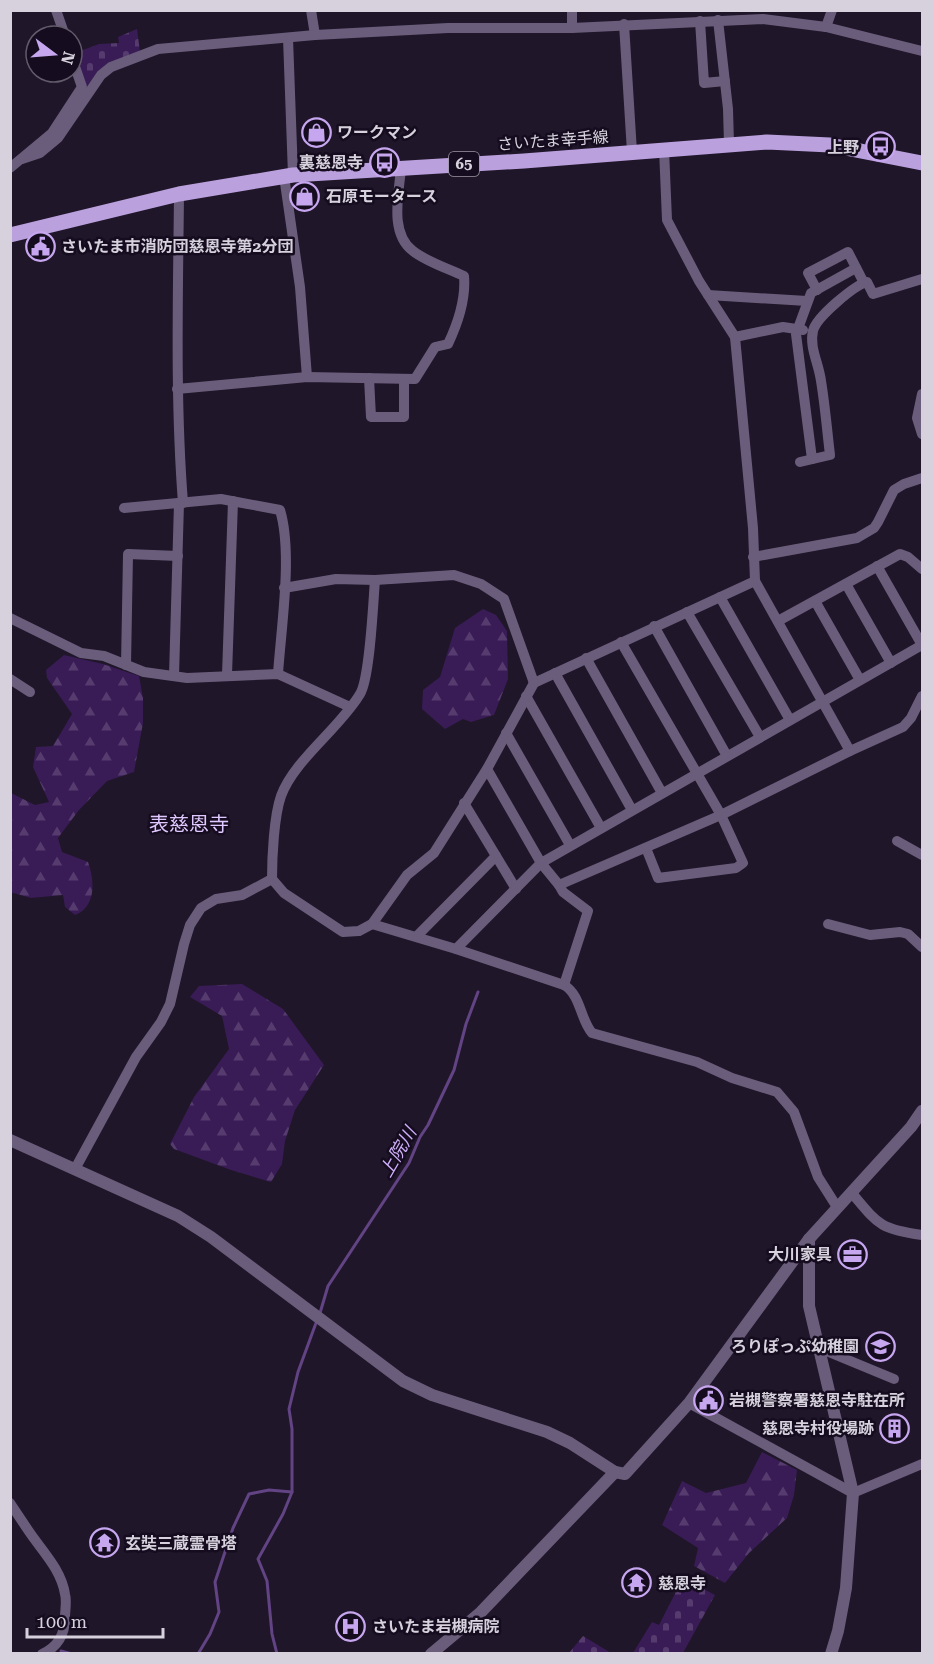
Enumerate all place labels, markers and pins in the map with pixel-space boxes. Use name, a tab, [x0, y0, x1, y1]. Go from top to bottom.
shop icon: ワークマン	[300, 116, 332, 148]
place label: ワークマン	[337, 123, 417, 142]
bus stop icon: 上野	[864, 131, 896, 163]
place label: 上野	[827, 138, 859, 157]
bus stop icon: 裏慈恩寺	[368, 146, 400, 178]
place label: 裏慈恩寺	[299, 153, 363, 172]
shop icon: 石原モータース	[289, 180, 321, 212]
place label: 石原モータース	[326, 187, 437, 206]
public building icon: さいたま市消防団慈恩寺第2分団	[24, 230, 56, 262]
place label: さいたま市消防団慈恩寺第2分団	[61, 237, 293, 256]
office icon: 大川家具	[837, 1238, 869, 1270]
place label: 大川家具	[768, 1245, 832, 1264]
school or university icon: ろりぽっぷ幼稚園	[864, 1330, 896, 1362]
place label: ろりぽっぷ幼稚園	[731, 1337, 859, 1356]
public building icon: 岩槻警察署慈恩寺駐在所	[692, 1384, 724, 1416]
place label: 岩槻警察署慈恩寺駐在所	[729, 1391, 905, 1410]
building icon: 慈恩寺村役場跡	[879, 1412, 911, 1444]
place label: 慈恩寺村役場跡	[762, 1419, 874, 1438]
temple icon: 玄奘三蔵霊骨塔	[88, 1527, 120, 1559]
place label: 玄奘三蔵霊骨塔	[125, 1534, 237, 1553]
temple icon: 慈恩寺	[621, 1567, 653, 1599]
place label: 慈恩寺	[658, 1574, 706, 1593]
hospital icon: さいたま岩槻病院	[335, 1610, 367, 1642]
place label: さいたま岩槻病院	[372, 1617, 500, 1636]

